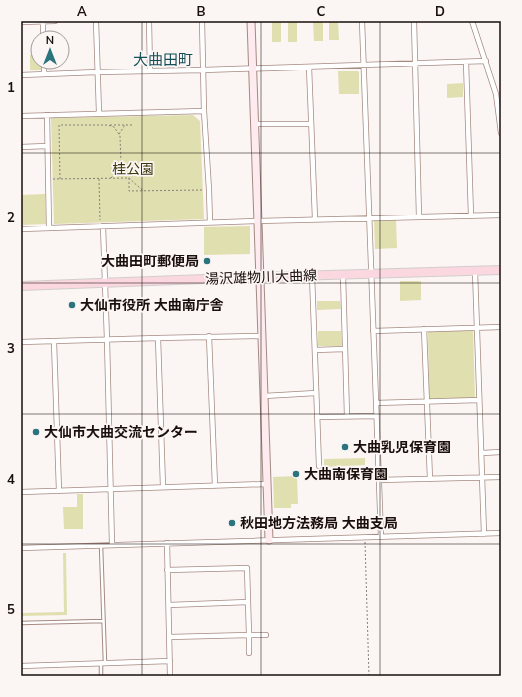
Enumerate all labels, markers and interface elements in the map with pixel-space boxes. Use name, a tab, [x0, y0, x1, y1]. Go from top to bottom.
text: A	[77, 3, 87, 19]
text: B	[197, 3, 206, 19]
text: C	[317, 3, 326, 19]
text: D	[435, 3, 445, 19]
north arrow	[30, 30, 70, 70]
text: N	[46, 33, 54, 47]
district label: 大曲田町	[133, 50, 193, 69]
text: 1	[7, 79, 15, 95]
park label: 桂公園	[112, 160, 154, 178]
text: 2	[7, 209, 15, 225]
place label: 大曲田町郵便局	[101, 252, 199, 270]
marker: 大曲田町郵便局	[202, 256, 212, 266]
street label: 湯沢雄物川大曲線	[205, 266, 317, 288]
place label: 大仙市役所 大曲南庁舎	[80, 296, 224, 314]
marker: 大仙市役所 大曲南庁舎	[67, 300, 77, 310]
text: 3	[7, 340, 15, 356]
place label: 大仙市大曲交流センター	[44, 423, 198, 441]
marker: 大仙市大曲交流センター	[31, 427, 41, 437]
place label: 大曲乳児保育園	[353, 438, 451, 456]
marker: 大曲乳児保育園	[340, 442, 350, 452]
place label: 大曲南保育園	[304, 465, 388, 483]
marker: 大曲南保育園	[291, 469, 301, 479]
text: 4	[7, 471, 15, 487]
place label: 秋田地方法務局 大曲支局	[240, 514, 398, 532]
marker: 秋田地方法務局 大曲支局	[227, 518, 237, 528]
text: 5	[7, 601, 15, 617]

